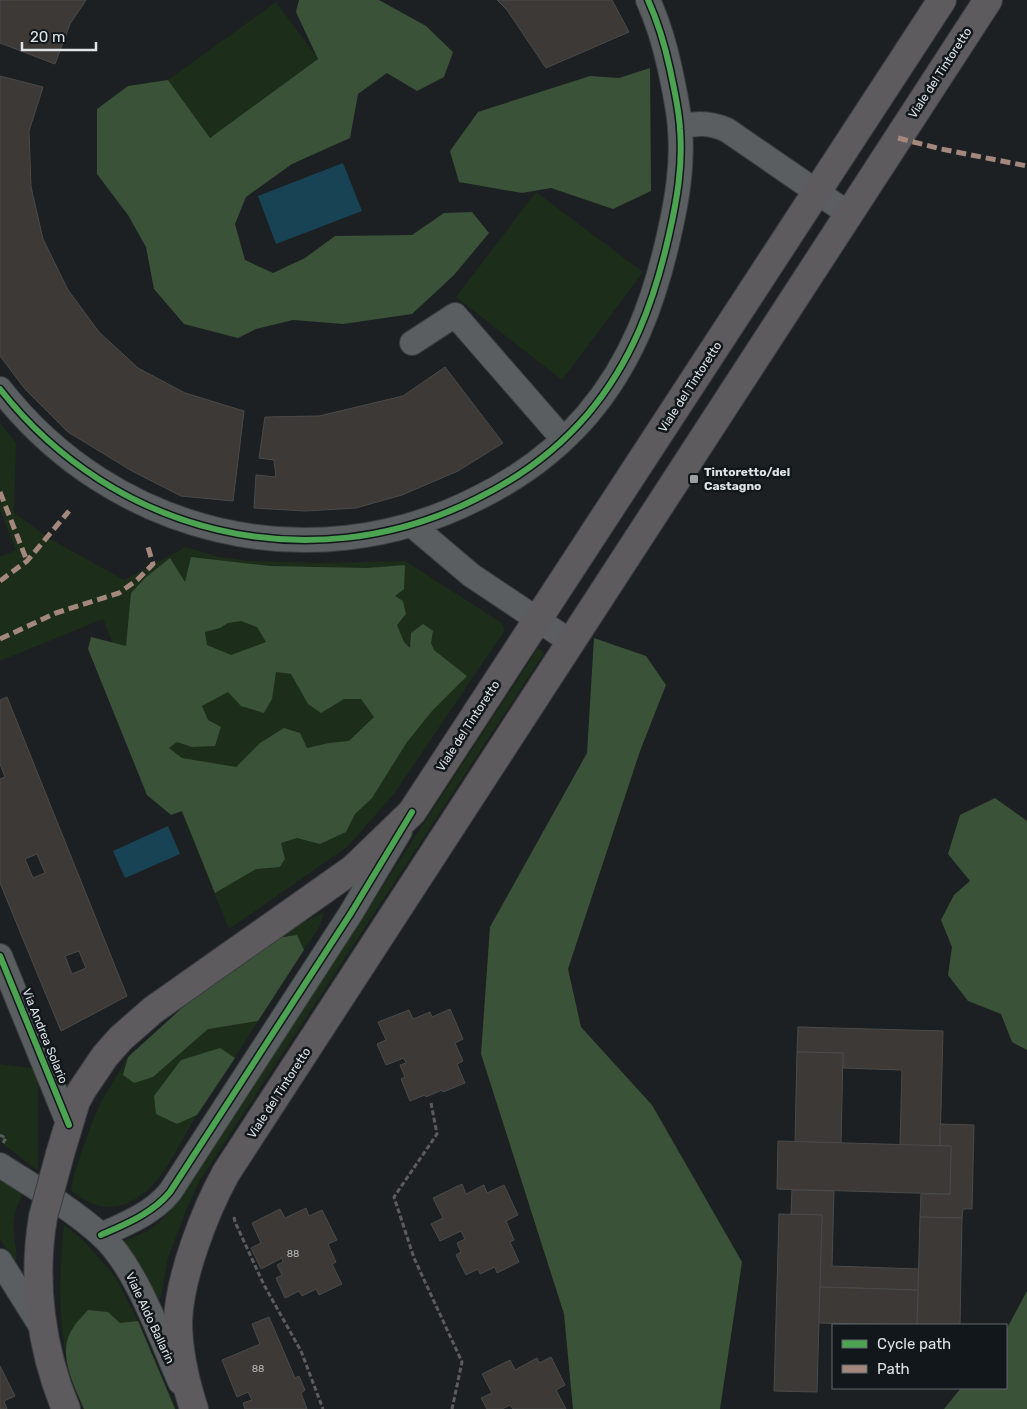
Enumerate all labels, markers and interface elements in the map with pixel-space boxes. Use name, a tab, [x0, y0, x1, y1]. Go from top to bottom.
scale bar	[22, 20, 96, 52]
street label: Viale del Tintoretto	[905, 25, 975, 121]
text: 20 m	[30, 28, 65, 46]
street label: Viale del Tintoretto	[655, 339, 725, 435]
place label: Tintoretto/del Castagno	[704, 465, 790, 493]
marker: Tintoretto/del Castagno	[688, 473, 700, 485]
street label: Viale del Tintoretto	[433, 678, 503, 774]
street label: Via Andrea Solario	[20, 986, 71, 1086]
street label: Viale del Tintoretto	[244, 1045, 314, 1141]
house number: 88	[287, 1248, 299, 1260]
street label: Viale Aldo Ballarin	[123, 1270, 177, 1366]
legend	[832, 1324, 1007, 1389]
text: Cycle path	[877, 1335, 951, 1353]
text: Path	[877, 1360, 910, 1378]
house number: 88	[252, 1363, 264, 1375]

